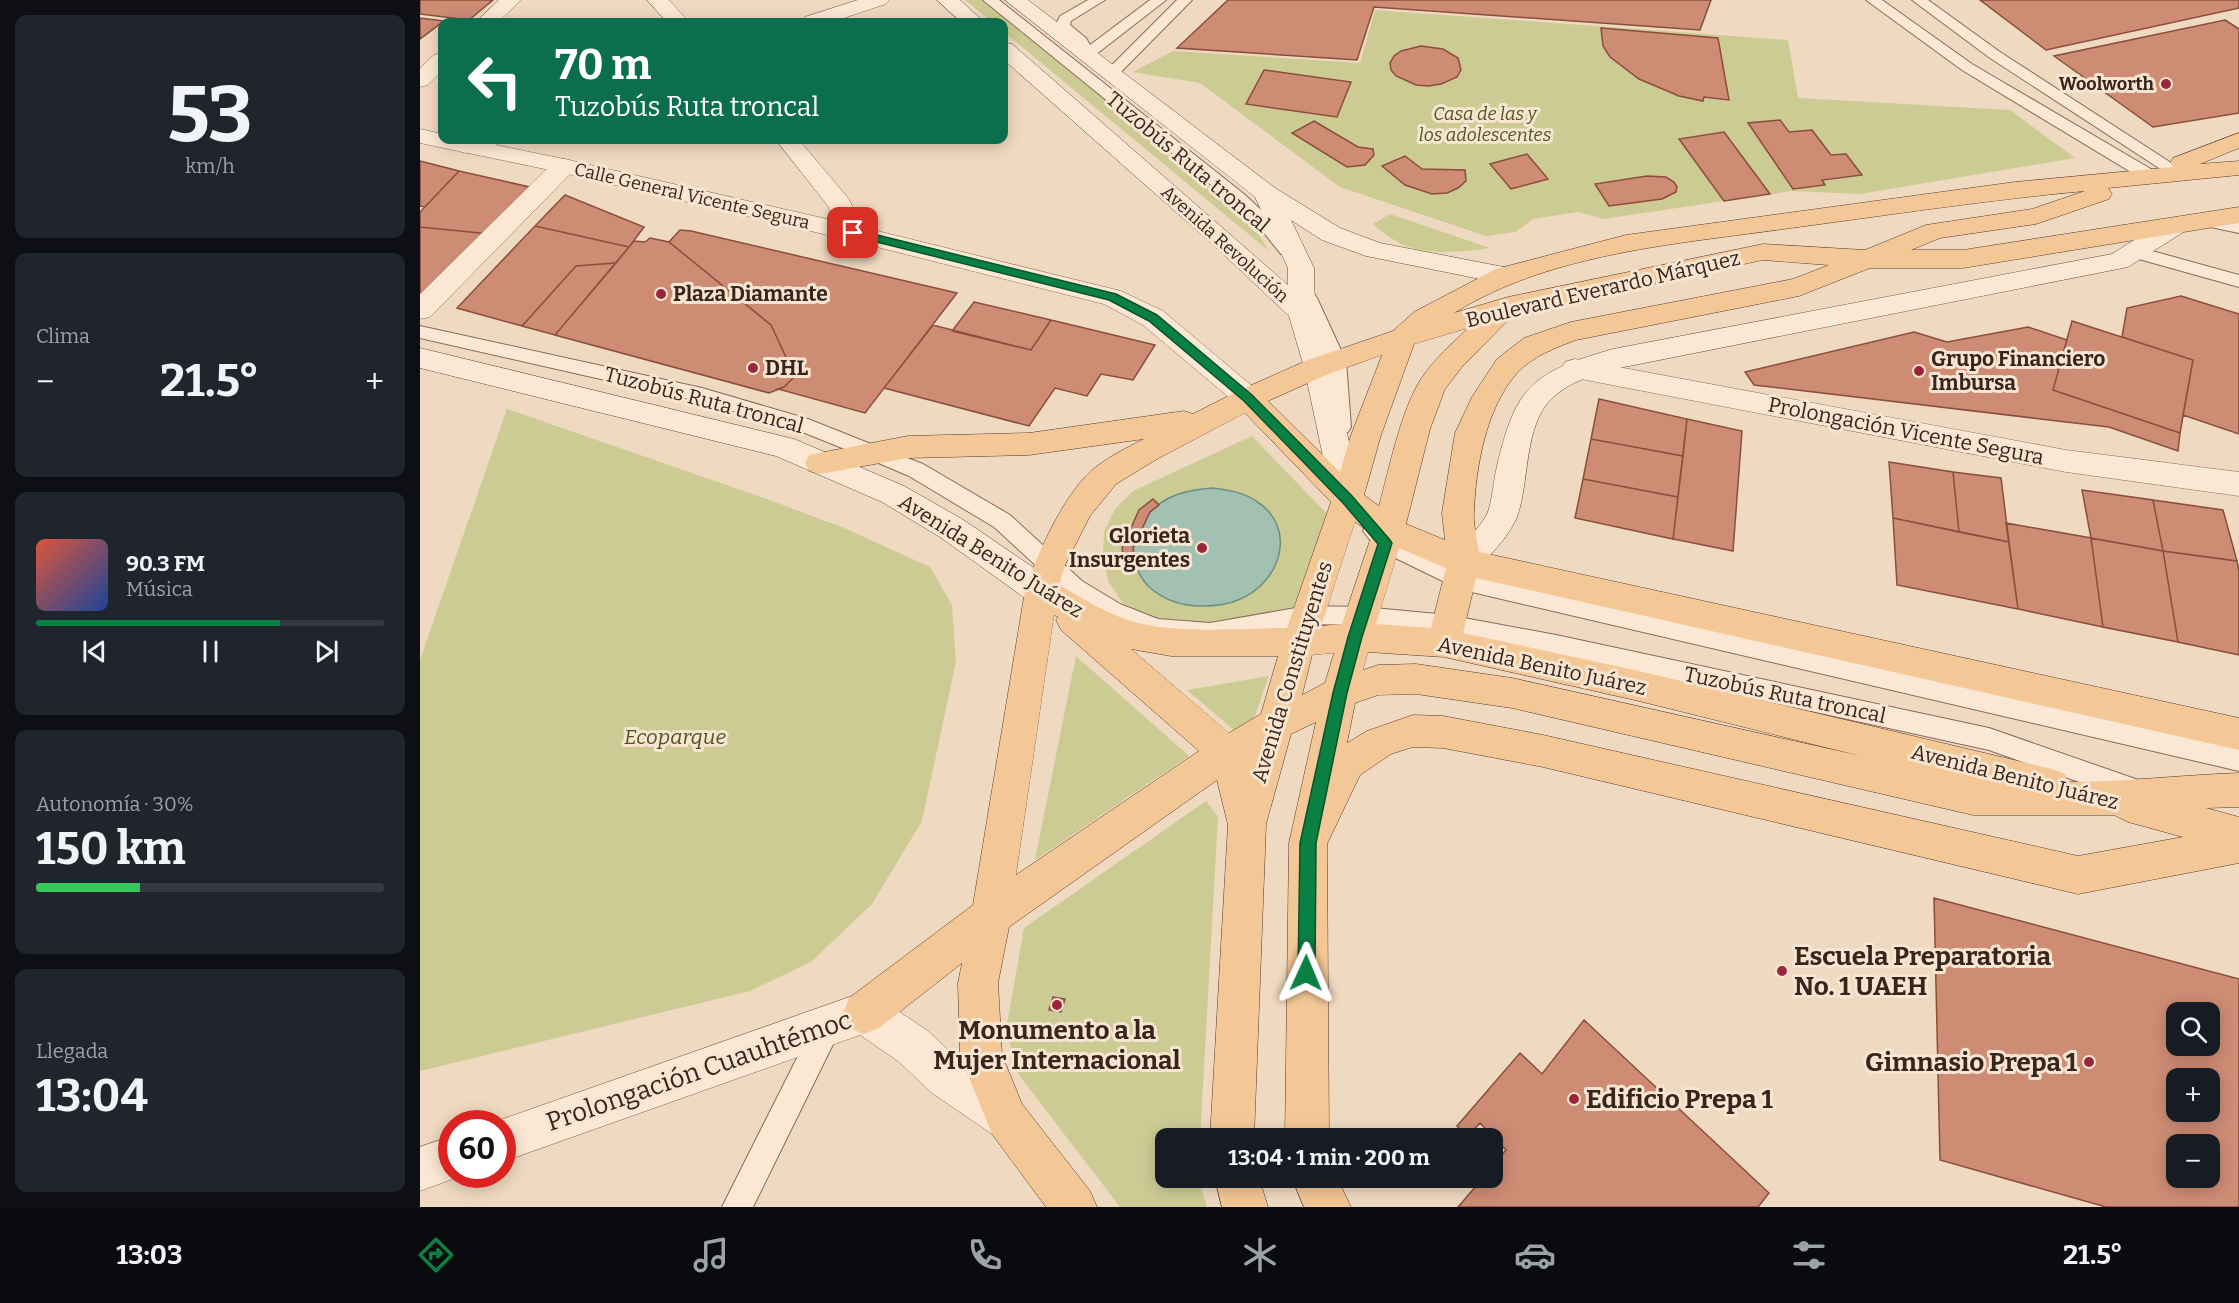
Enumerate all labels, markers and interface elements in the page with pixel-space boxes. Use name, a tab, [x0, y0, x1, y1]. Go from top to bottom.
text: 70 m	[555, 40, 651, 90]
icon: left	[456, 42, 534, 120]
text: 53	[167, 68, 253, 162]
place label: Woolworth	[2059, 73, 2155, 95]
marker: Woolworth	[2159, 77, 2173, 91]
street label: Tuzobús Ruta troncal	[1101, 86, 1275, 238]
text: Tuzobús Ruta troncal	[555, 91, 819, 123]
park label: Casa de las y los adolescentes	[1419, 103, 1552, 146]
text: km/h	[185, 154, 235, 178]
street label: Calle General Vicente Segura	[572, 158, 812, 234]
street label: Avenida Revolución	[1157, 181, 1294, 308]
pin	[827, 207, 878, 258]
icon: arrive	[836, 216, 869, 249]
street label: Boulevard Everardo Márquez	[1463, 245, 1743, 333]
place label: Plaza Diamante	[673, 281, 828, 307]
marker: Plaza Diamante	[654, 287, 668, 301]
text: Clima	[36, 324, 90, 348]
place label: Grupo Financiero Imbursa	[1931, 346, 2105, 396]
text: 21.5°	[160, 354, 259, 408]
place label: DHL	[765, 355, 808, 381]
street label: Tuzobús Ruta troncal	[601, 361, 807, 439]
marker: DHL	[746, 361, 760, 375]
text: −	[36, 362, 54, 402]
text: +	[365, 362, 384, 402]
marker: Grupo Financiero Imbursa	[1912, 364, 1926, 378]
street label: Prolongación Vicente Segura	[1766, 391, 2047, 471]
street label: Avenida Benito Juárez	[894, 489, 1088, 623]
place label: Glorieta Insurgentes	[1069, 523, 1190, 573]
marker: Glorieta Insurgentes	[1195, 541, 1209, 555]
text: 90.3 FM	[126, 550, 205, 577]
street label: Avenida Constituyentes	[1246, 558, 1338, 786]
text: Música	[126, 577, 193, 601]
street label: Avenida Benito Juárez	[1435, 631, 1649, 701]
icon: previous	[78, 635, 111, 668]
icon: pause	[194, 635, 227, 668]
icon: next	[310, 635, 343, 668]
street label: Tuzobús Ruta troncal	[1682, 661, 1888, 729]
park label: Ecoparque	[624, 724, 726, 750]
street label: Avenida Benito Juárez	[1909, 739, 2121, 815]
text: Autonomía · 30%	[36, 792, 194, 816]
text: 150 km	[36, 822, 186, 876]
position arrow	[1274, 941, 1338, 1005]
place label: Escuela Preparatoria No. 1 UAEH	[1794, 941, 2051, 1002]
marker: Escuela Preparatoria No. 1 UAEH	[1775, 964, 1789, 978]
marker: Monumento a la Mujer Internacional	[1050, 998, 1064, 1012]
map controls	[2166, 1002, 2220, 1188]
button: search	[2166, 1002, 2220, 1056]
street label: Prolongación Cuauhtémoc	[542, 1004, 856, 1138]
place label: Monumento a la Mujer Internacional	[933, 1015, 1181, 1076]
text: Llegada	[36, 1039, 108, 1063]
place label: Gimnasio Prepa 1	[1865, 1047, 2078, 1078]
marker: Gimnasio Prepa 1	[2082, 1055, 2096, 1069]
button: +	[2166, 1068, 2220, 1122]
text: 13:04	[36, 1069, 148, 1123]
place label: Edificio Prepa 1	[1586, 1084, 1773, 1115]
marker: Edificio Prepa 1	[1567, 1092, 1581, 1106]
speed limit sign: 60	[438, 1110, 516, 1188]
button: −	[2166, 1134, 2220, 1188]
text: 13:04 · 1 min · 200 m	[1228, 1144, 1430, 1171]
icon: directions	[415, 1234, 457, 1276]
icon: music	[690, 1234, 732, 1276]
icon: phone	[964, 1234, 1006, 1276]
icon: climate	[1239, 1234, 1281, 1276]
icon: car	[1514, 1234, 1556, 1276]
icon: filters	[1788, 1234, 1830, 1276]
text: 13:03	[116, 1239, 183, 1271]
text: 21.5°	[2063, 1239, 2123, 1271]

